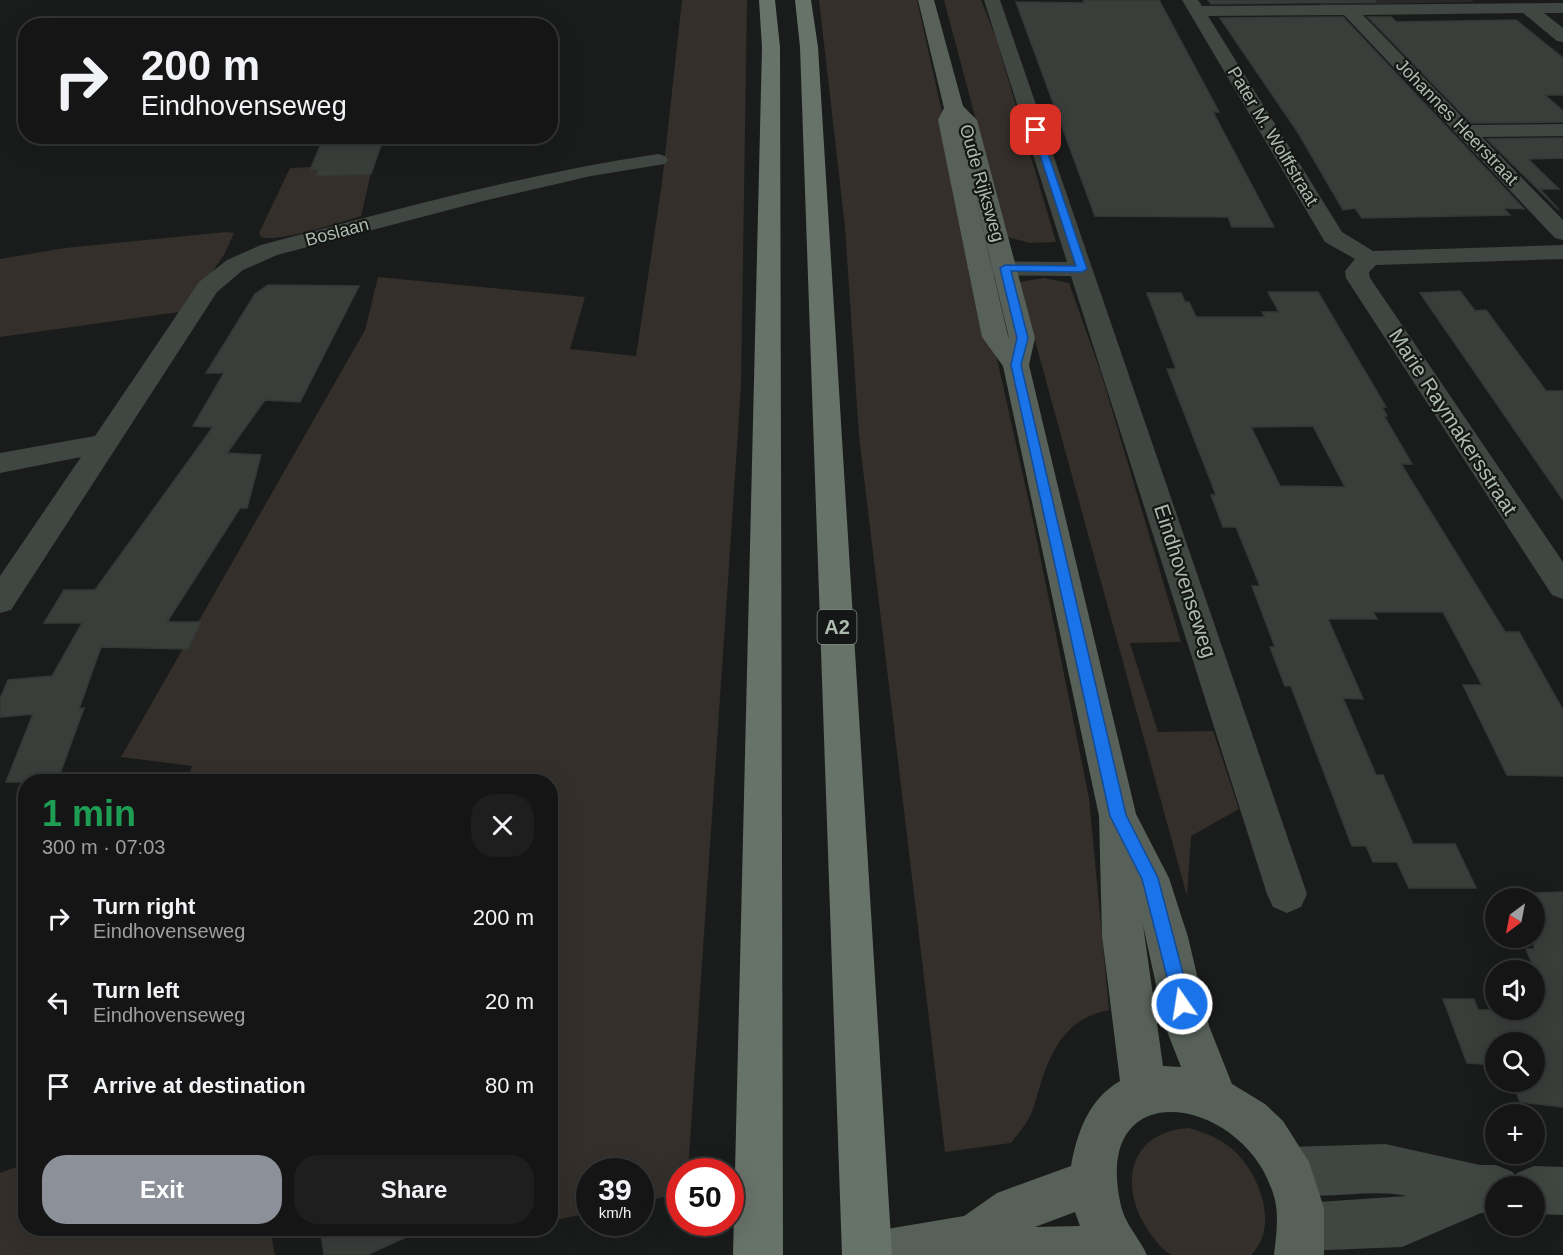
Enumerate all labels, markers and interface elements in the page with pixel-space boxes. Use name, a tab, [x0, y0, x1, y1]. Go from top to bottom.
icon: right	[42, 42, 120, 120]
text: 200 m	[141, 42, 260, 89]
street label: Johannes Heerstraat	[1392, 55, 1522, 189]
street label: Pater M. Wolffstraat	[1224, 63, 1322, 209]
text: Eindhovenseweg	[141, 91, 347, 121]
pin	[1010, 104, 1061, 155]
icon: arrive	[1019, 113, 1052, 146]
street label: Oude Rijksweg	[956, 122, 1008, 244]
street label: Boslaan	[303, 214, 371, 250]
street label: Marie Raymakersstraat	[1385, 324, 1522, 519]
street label: Eindhovenseweg	[1150, 501, 1221, 660]
road number: A2	[818, 610, 856, 644]
text: 1 min	[42, 793, 136, 834]
button: close	[471, 794, 534, 857]
text: 300 m · 07:03	[42, 836, 165, 858]
north arrow	[1485, 888, 1545, 948]
map controls	[1485, 888, 1545, 1236]
text: Turn right	[93, 894, 195, 919]
icon: right	[42, 902, 75, 935]
text: 200 m	[473, 905, 534, 930]
text: Eindhovenseweg	[93, 920, 245, 942]
button: sound	[1485, 960, 1545, 1020]
position arrow	[1150, 972, 1214, 1036]
text: Turn left	[93, 978, 179, 1003]
icon: left	[42, 986, 75, 1019]
text: 20 m	[485, 989, 534, 1014]
text: Eindhovenseweg	[93, 1004, 245, 1026]
button: search	[1485, 1032, 1545, 1092]
icon: arrive	[42, 1070, 75, 1103]
text: Arrive at destination	[93, 1073, 306, 1098]
text: 80 m	[485, 1073, 534, 1098]
button: +	[1485, 1104, 1545, 1164]
button: Exit	[42, 1155, 282, 1224]
button: Share	[294, 1155, 534, 1224]
speed limit sign: 50	[666, 1158, 744, 1236]
text: 39	[598, 1173, 632, 1206]
button: −	[1485, 1176, 1545, 1236]
text: km/h	[599, 1204, 631, 1221]

